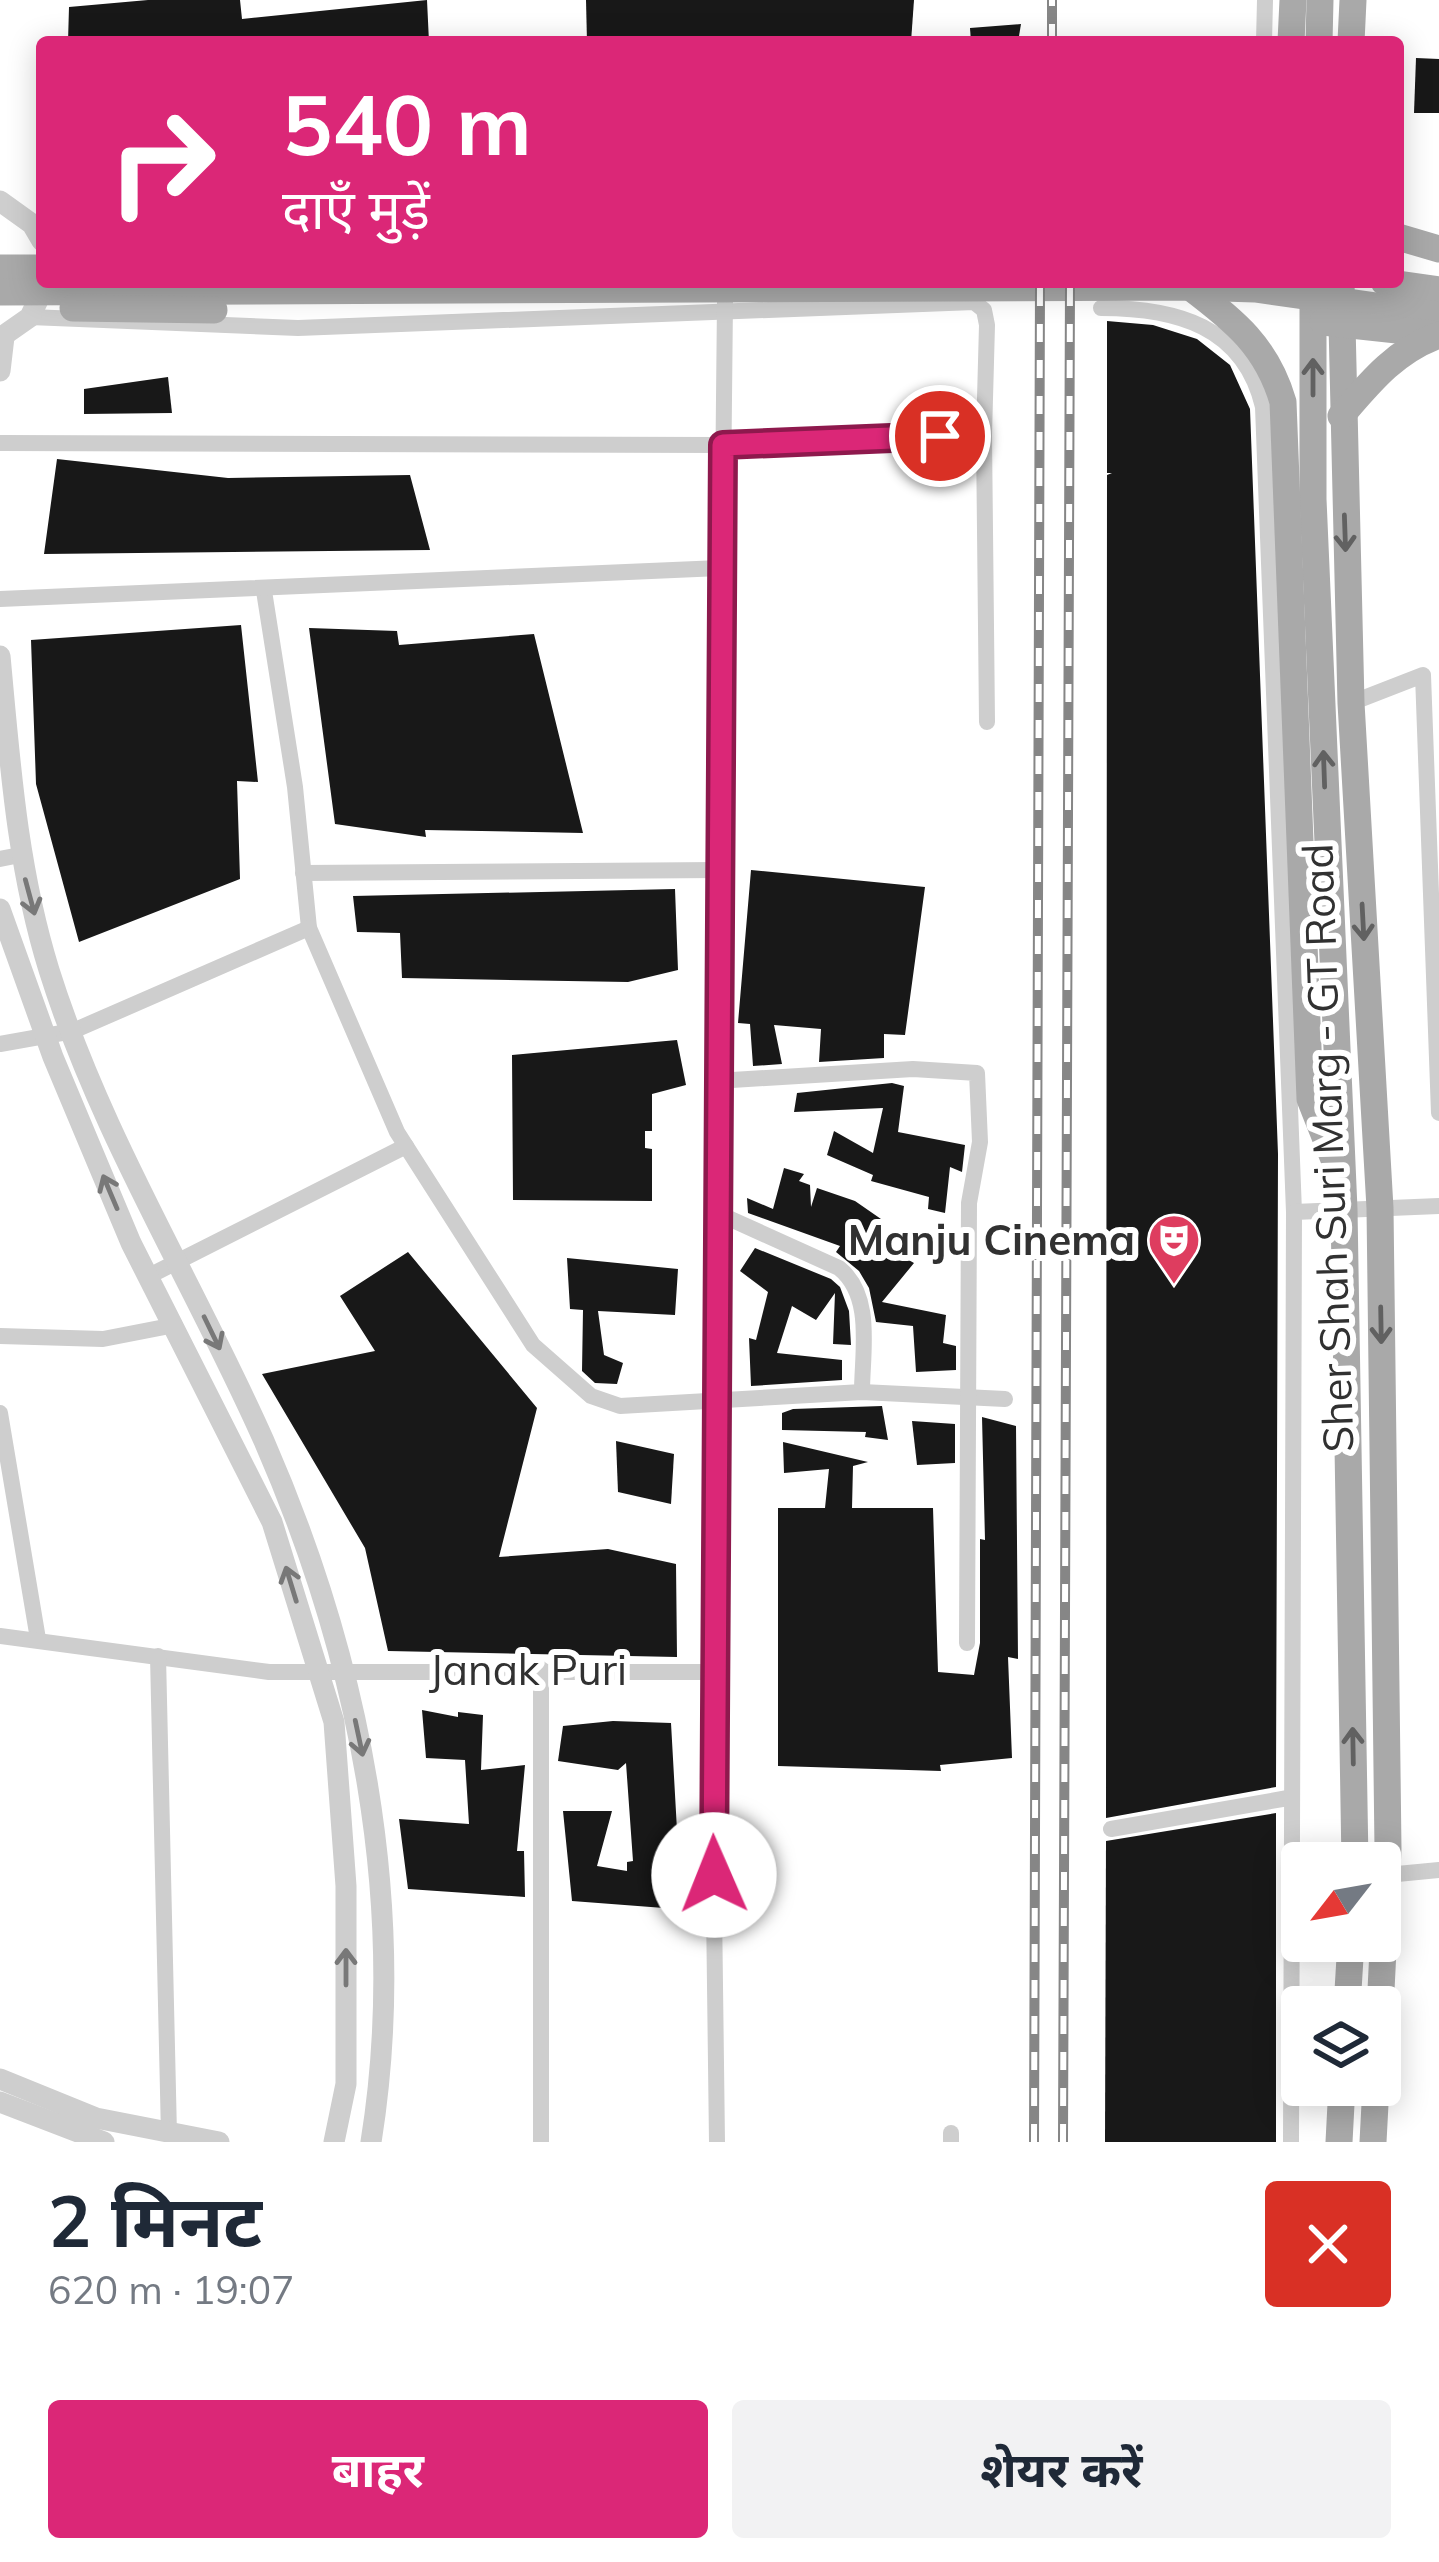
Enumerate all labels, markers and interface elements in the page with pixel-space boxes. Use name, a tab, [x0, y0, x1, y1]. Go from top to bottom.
text: 540 m	[282, 71, 532, 176]
icon: right	[84, 84, 240, 240]
text: दाएँ मुड़ें	[282, 175, 430, 243]
one-way arrow	[1302, 358, 1324, 397]
pin	[889, 385, 991, 487]
icon: arrive	[907, 403, 973, 469]
one-way arrow	[1334, 513, 1357, 552]
one-way arrow	[1312, 750, 1335, 789]
street label: Sher Shah Suri Marg - GT Road	[1290, 843, 1365, 1453]
one-way arrow	[20, 877, 42, 915]
one-way arrow	[1352, 902, 1375, 941]
one-way arrow	[98, 1175, 119, 1212]
theatre icon: Manju Cinema	[1146, 1212, 1202, 1286]
place label: Manju Cinema	[848, 1213, 1135, 1266]
one-way arrow	[1370, 1305, 1393, 1344]
one-way arrow	[202, 1314, 224, 1350]
one-way arrow	[279, 1566, 301, 1604]
street label: Janak Puri	[429, 1643, 627, 1696]
one-way arrow	[348, 1718, 371, 1756]
one-way arrow	[1342, 1727, 1365, 1766]
position arrow	[651, 1812, 777, 1938]
north arrow	[1281, 1842, 1401, 1962]
map controls	[1281, 1842, 1401, 2106]
one-way arrow	[335, 1948, 357, 1987]
button: layers	[1281, 1986, 1401, 2106]
text: 2 मिनट	[48, 2175, 262, 2265]
button: close	[1265, 2181, 1391, 2307]
text: 620 m · 19:07	[48, 2265, 294, 2314]
button: बाहर	[48, 2400, 708, 2538]
button: शेयर करें	[732, 2400, 1391, 2538]

